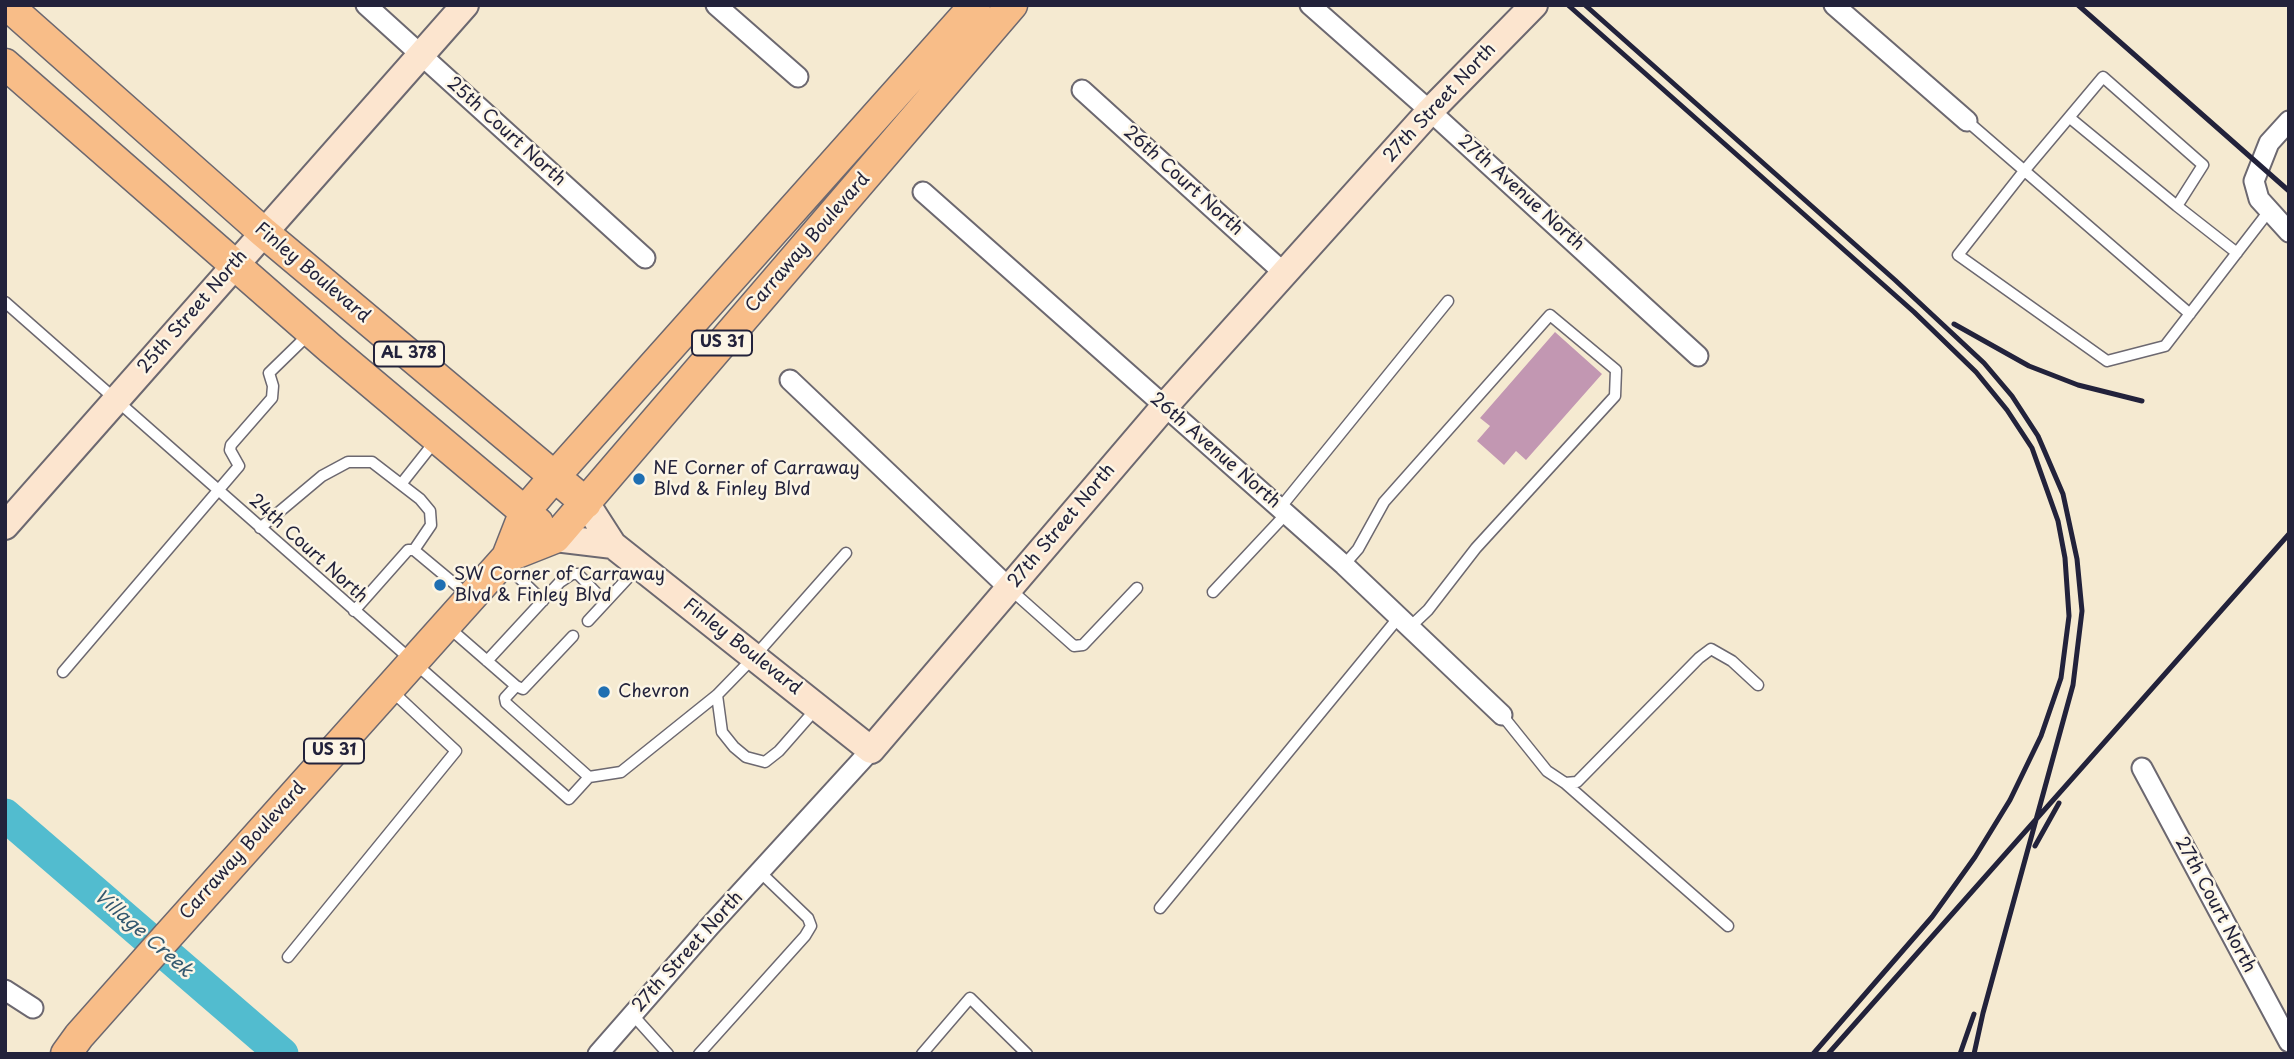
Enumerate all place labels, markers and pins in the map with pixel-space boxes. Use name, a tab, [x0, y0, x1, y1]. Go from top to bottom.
place label: NE Corner of Carraway Blvd & Finley Blvd	[653, 458, 860, 500]
marker: NE Corner of Carraway Blvd & Finley Blvd	[631, 471, 647, 487]
place label: SW Corner of Carraway Blvd & Finley Blvd	[454, 564, 665, 606]
marker: SW Corner of Carraway Blvd & Finley Blvd	[432, 577, 448, 593]
place label: Chevron	[618, 681, 690, 703]
marker: Chevron	[596, 684, 612, 700]

